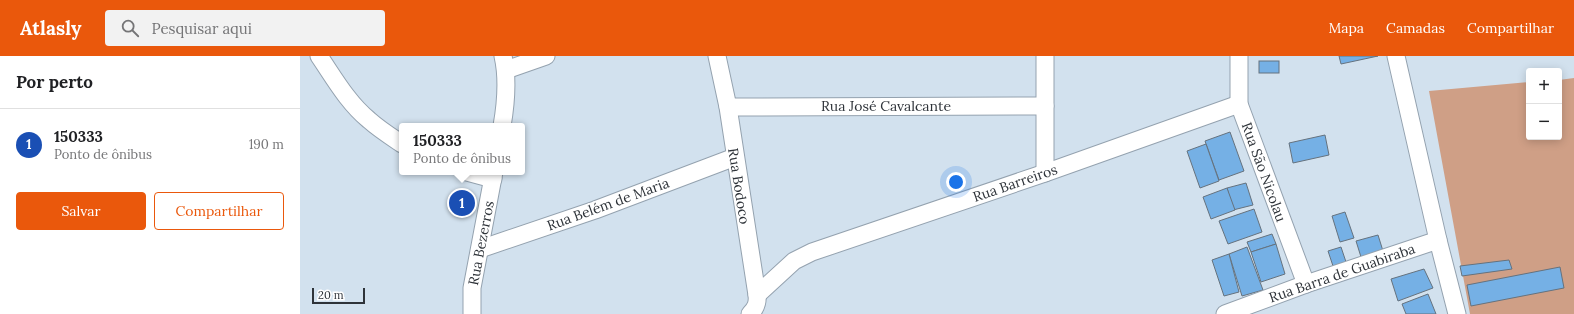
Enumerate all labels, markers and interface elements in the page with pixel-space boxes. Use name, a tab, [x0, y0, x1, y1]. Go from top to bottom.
search box	[105, 10, 385, 46]
text: Atlasly	[20, 16, 81, 40]
icon: search	[119, 17, 141, 39]
text: Pesquisar aqui	[151, 19, 252, 38]
text: Mapa	[1328, 19, 1364, 37]
text: Camadas	[1386, 19, 1445, 37]
text: Compartilhar	[1467, 19, 1554, 37]
map controls	[1526, 68, 1562, 140]
button: +	[1526, 68, 1562, 104]
text: Por perto	[16, 71, 93, 93]
street label: Rua José Cavalcante	[821, 97, 951, 115]
button: −	[1526, 104, 1562, 140]
street label: Rua São Nicolau	[1238, 120, 1290, 224]
popup	[399, 123, 525, 175]
text: 150333	[54, 127, 103, 146]
text: 150333	[413, 131, 462, 150]
text: 1	[26, 136, 32, 153]
text: 190 m	[249, 136, 284, 153]
text: Ponto de ônibus	[54, 146, 152, 163]
street label: Rua Bodoco	[724, 147, 754, 225]
text: Ponto de ônibus	[413, 150, 511, 167]
street label: Rua Barreiros	[970, 160, 1060, 206]
your location	[946, 172, 966, 192]
street label: Rua Belém de Maria	[544, 174, 672, 234]
pin: 1	[449, 188, 475, 218]
button: Salvar	[16, 192, 146, 230]
button: Compartilhar	[154, 192, 284, 230]
street label: Rua Bezerros	[464, 199, 498, 287]
street label: Rua Barra de Guabiraba	[1267, 240, 1417, 306]
scale bar	[312, 286, 365, 305]
text: 20 m	[318, 288, 343, 302]

